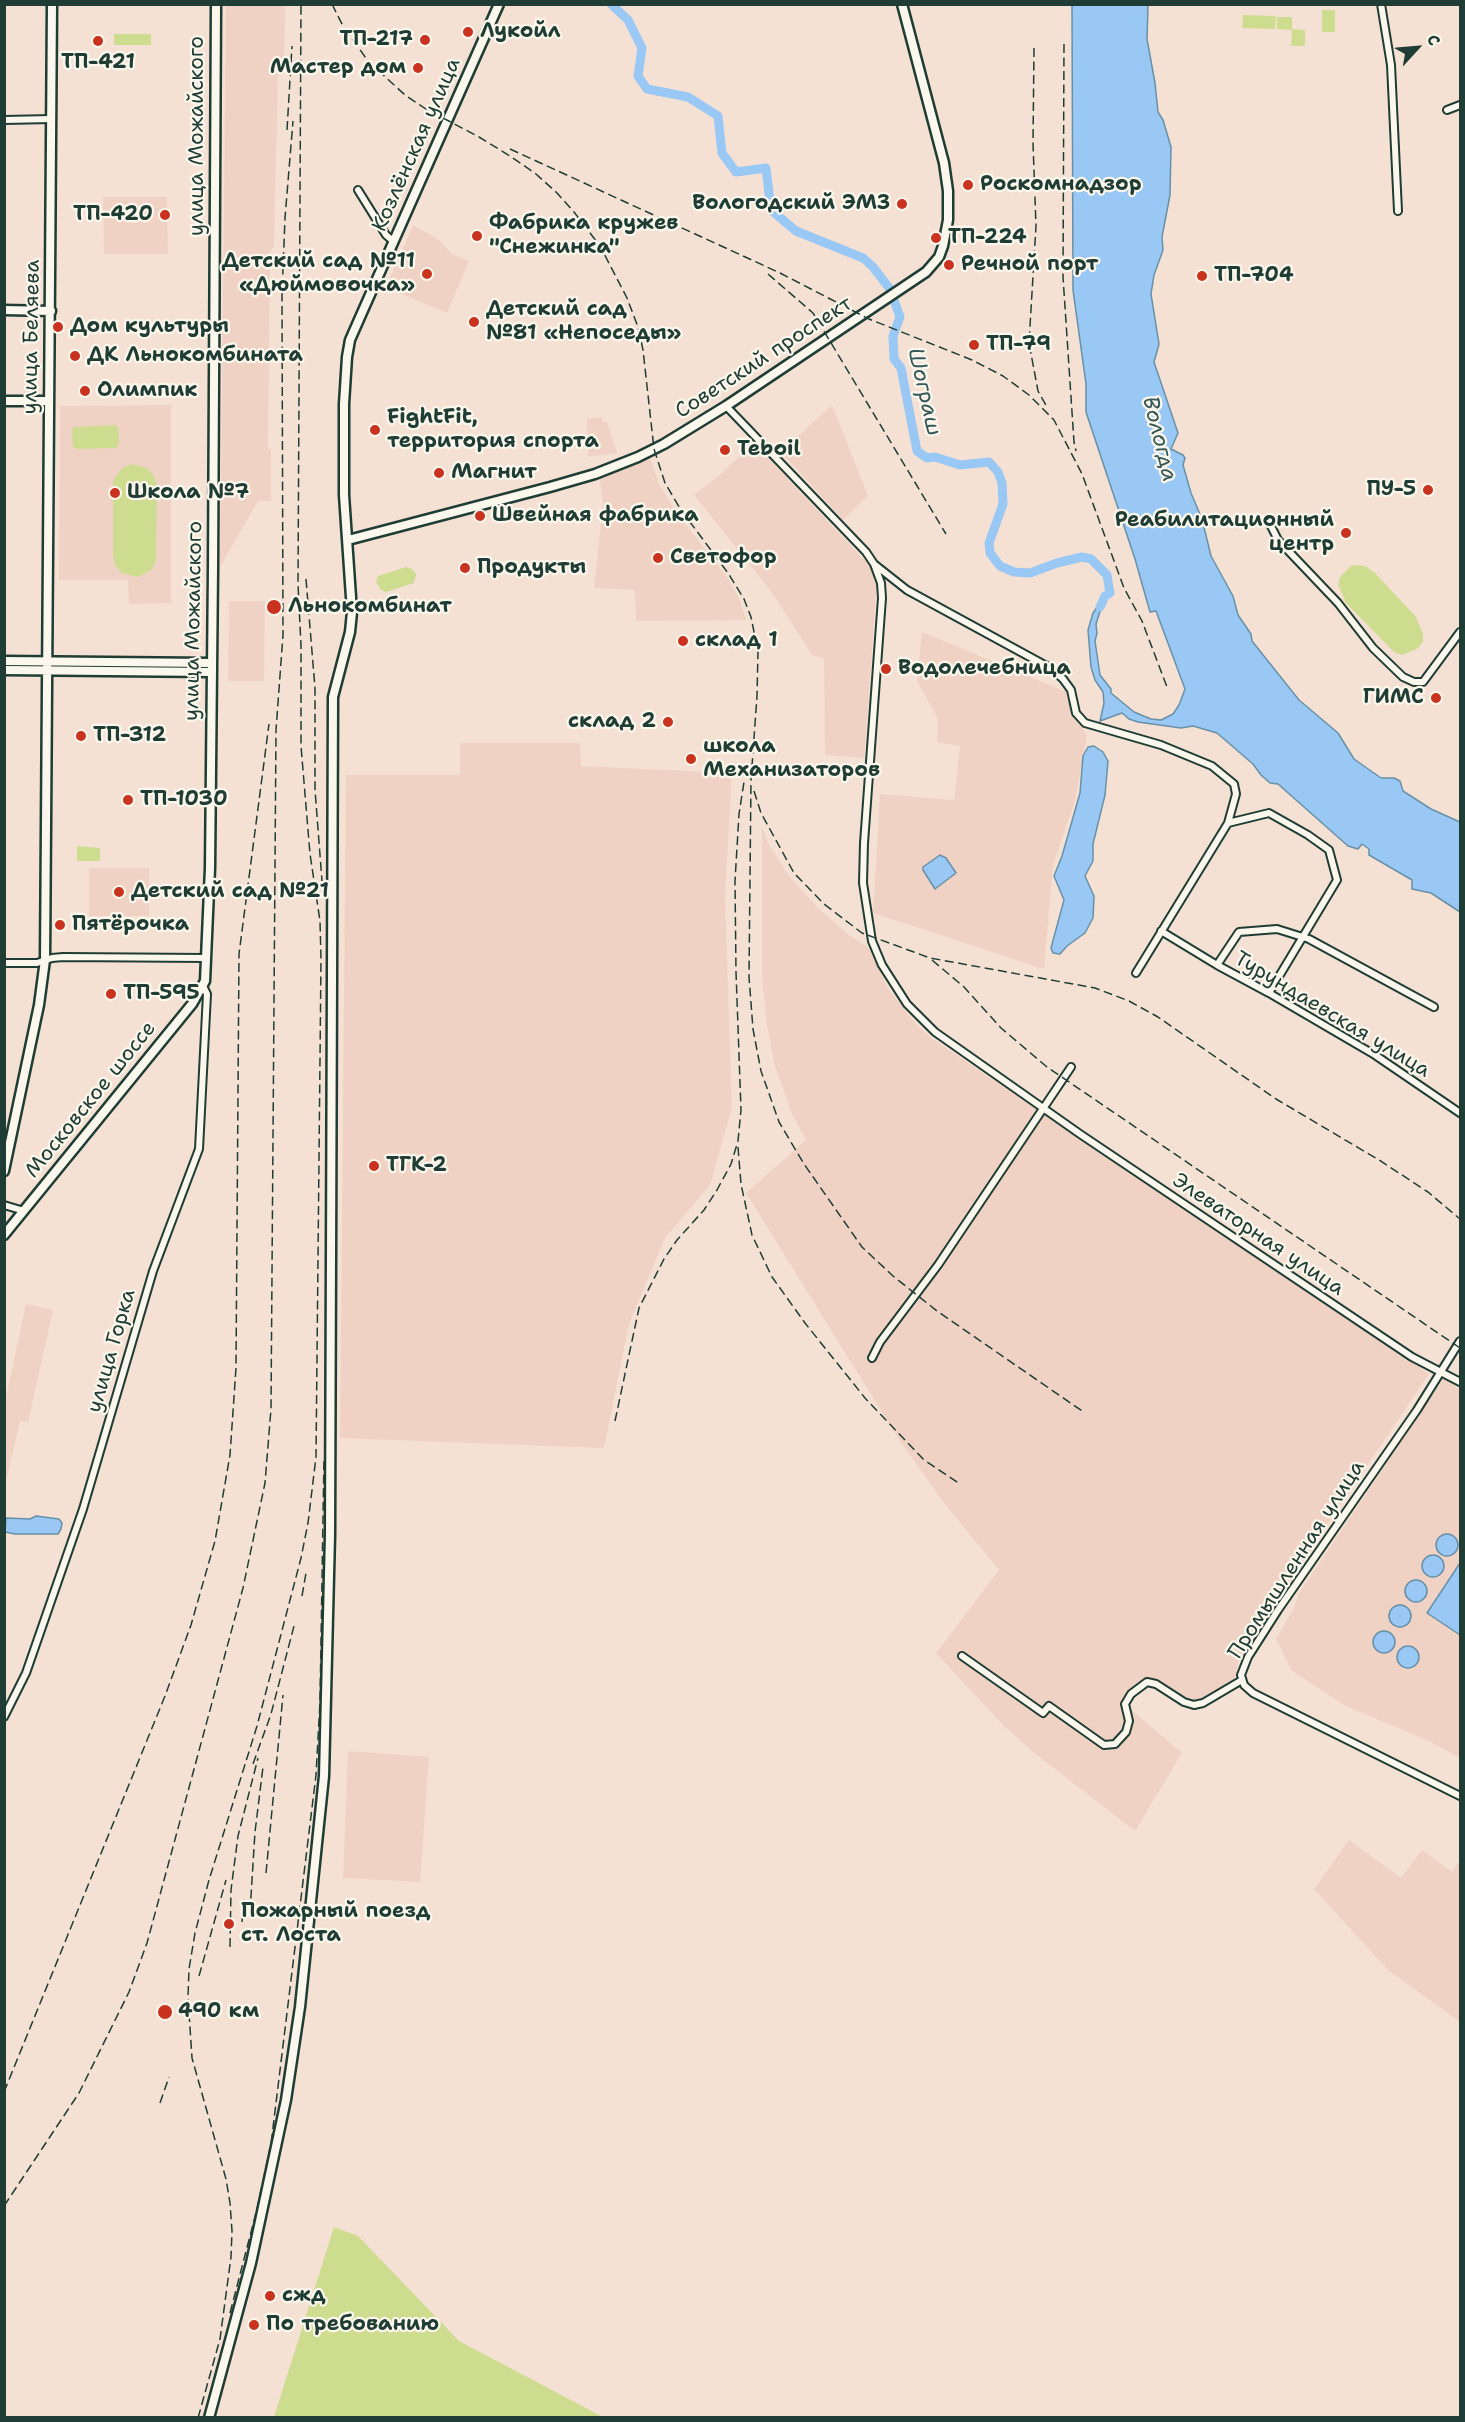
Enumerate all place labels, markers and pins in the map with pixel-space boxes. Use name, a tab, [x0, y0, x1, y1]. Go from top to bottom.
place label: Лукойл	[480, 19, 561, 45]
marker: Лукойл	[461, 25, 475, 39]
place label: ТП-217	[340, 27, 413, 53]
marker: ТП-217	[418, 33, 432, 47]
marker: ТП-421	[91, 34, 105, 48]
place label: ТП-421	[61, 50, 135, 76]
place label: Мастер дом	[270, 55, 406, 81]
marker: Мастер дом	[411, 61, 425, 75]
place label: Роскомнадзор	[980, 172, 1142, 198]
marker: Роскомнадзор	[961, 178, 975, 192]
place label: Вологодский ЭМЗ	[692, 191, 890, 217]
marker: Вологодский ЭМЗ	[895, 197, 909, 211]
place label: ТП-420	[73, 202, 153, 228]
marker: ТП-420	[158, 208, 172, 222]
place label: Фабрика кружев "Снежинка"	[489, 211, 678, 261]
place label: ТП-224	[948, 225, 1027, 251]
marker: Фабрика кружев "Снежинка"	[470, 229, 484, 243]
marker: ТП-224	[929, 231, 943, 245]
place label: Детский сад №11 «Дюймовочка»	[222, 249, 415, 299]
place label: Речной порт	[961, 252, 1098, 278]
marker: Речной порт	[942, 258, 956, 272]
place label: ТП-704	[1214, 263, 1294, 289]
marker: Детский сад №11 «Дюймовочка»	[420, 267, 434, 281]
marker: ТП-704	[1195, 269, 1209, 283]
place label: Детский сад №81 «Непоседы»	[486, 297, 681, 347]
place label: Дом культуры	[70, 314, 229, 340]
marker: Детский сад №81 «Непоседы»	[467, 315, 481, 329]
marker: Дом культуры	[51, 320, 65, 334]
place label: ТП-79	[986, 332, 1051, 358]
marker: ТП-79	[967, 338, 981, 352]
place label: ДК Льнокомбината	[87, 343, 303, 369]
marker: ДК Льнокомбината	[68, 349, 82, 363]
place label: Олимпик	[97, 378, 197, 404]
marker: Олимпик	[78, 384, 92, 398]
place label: FightFit, территория спорта	[387, 405, 599, 455]
marker: FightFit, территория спорта	[368, 423, 382, 437]
place label: Teboil	[737, 437, 801, 463]
marker: Teboil	[718, 443, 732, 457]
place label: Магнит	[451, 460, 537, 486]
marker: Магнит	[432, 466, 446, 480]
place label: ПУ-5	[1366, 477, 1416, 503]
place label: Школа №7	[127, 480, 249, 506]
marker: ПУ-5	[1421, 483, 1435, 497]
marker: Школа №7	[108, 486, 122, 500]
place label: Швейная фабрика	[492, 503, 699, 529]
place label: Реабилитационный центр	[1115, 508, 1334, 558]
marker: Швейная фабрика	[473, 509, 487, 523]
marker: Реабилитационный центр	[1339, 526, 1353, 540]
place label: Светофор	[670, 545, 776, 571]
marker: Светофор	[651, 551, 665, 565]
place label: Продукты	[477, 555, 586, 581]
marker: Продукты	[458, 561, 472, 575]
place label: Льнокомбинат	[288, 594, 452, 620]
marker: Льнокомбинат	[265, 598, 283, 616]
place label: склад 1	[695, 628, 778, 654]
marker: склад 1	[676, 634, 690, 648]
place label: Водолечебница	[898, 656, 1071, 682]
marker: Водолечебница	[879, 662, 893, 676]
place label: ГИМС	[1363, 685, 1424, 711]
marker: ГИМС	[1429, 691, 1443, 705]
place label: склад 2	[568, 709, 656, 735]
marker: склад 2	[661, 715, 675, 729]
place label: ТП-312	[93, 723, 166, 749]
marker: ТП-312	[74, 729, 88, 743]
place label: школа Механизаторов	[703, 734, 880, 784]
marker: школа Механизаторов	[684, 752, 698, 766]
place label: ТП-1030	[140, 787, 228, 813]
marker: ТП-1030	[121, 793, 135, 807]
place label: Детский сад №21	[131, 879, 329, 905]
marker: Детский сад №21	[112, 885, 126, 899]
place label: Пятёрочка	[72, 912, 189, 938]
marker: Пятёрочка	[53, 918, 67, 932]
place label: ТП-595	[123, 981, 200, 1007]
marker: ТП-595	[104, 987, 118, 1001]
place label: ТГК-2	[386, 1153, 447, 1179]
marker: ТГК-2	[367, 1159, 381, 1173]
place label: Пожарный поезд ст. Лоста	[241, 1899, 431, 1949]
marker: Пожарный поезд ст. Лоста	[222, 1917, 236, 1931]
place label: 490 км	[178, 1999, 259, 2025]
marker: 490 км	[156, 2003, 174, 2021]
place label: сжд	[282, 2283, 326, 2309]
marker: сжд	[263, 2289, 277, 2303]
place label: По требованию	[266, 2312, 439, 2338]
marker: По требованию	[247, 2318, 261, 2332]

